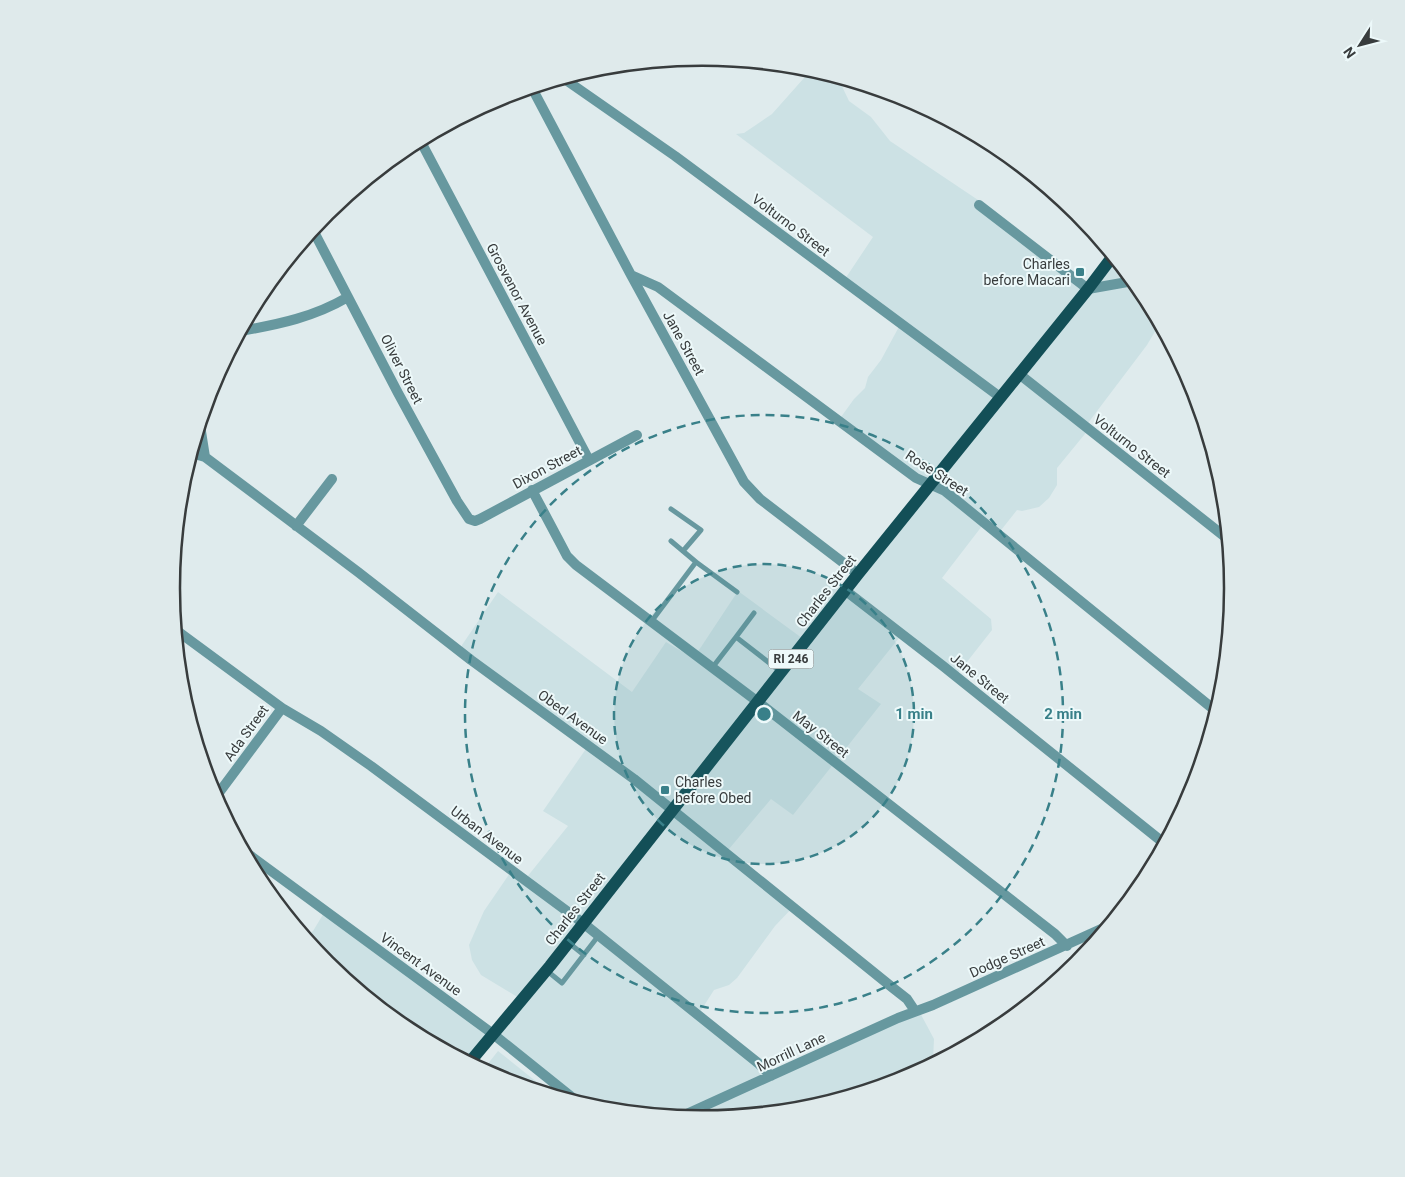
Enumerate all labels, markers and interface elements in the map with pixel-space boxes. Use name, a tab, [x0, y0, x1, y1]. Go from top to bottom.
north arrow	[1335, 20, 1385, 70]
text: N	[1340, 44, 1359, 61]
street label: Volturno Street	[749, 191, 833, 260]
street label: Grosvenor Avenue	[483, 240, 551, 348]
place label: Charles before Macari	[983, 256, 1070, 288]
marker: Charles before Macari	[1074, 266, 1086, 278]
street label: Jane Street	[660, 308, 708, 378]
street label: Oliver Street	[378, 332, 427, 407]
street label: Volturno Street	[1090, 411, 1174, 481]
street label: Dixon Street	[510, 442, 584, 492]
street label: Rose Street	[903, 447, 972, 499]
street label: Charles Street	[793, 551, 860, 630]
street label: Jane Street	[947, 649, 1013, 707]
road number: RI 246	[768, 650, 814, 669]
street label: Obed Avenue	[535, 686, 611, 748]
street label: Ada Street	[220, 702, 272, 764]
centre of rings	[755, 705, 773, 723]
text: 1 min	[895, 705, 933, 723]
text: 2 min	[1044, 705, 1082, 723]
street label: May Street	[790, 707, 853, 761]
place label: Charles before Obed	[675, 774, 751, 806]
marker: Charles before Obed	[659, 784, 671, 796]
street label: Urban Avenue	[448, 803, 526, 867]
street label: Charles Street	[542, 869, 609, 948]
street label: Vincent Avenue	[377, 929, 465, 999]
street label: Dodge Street	[967, 933, 1048, 981]
street label: Morrill Lane	[754, 1029, 828, 1075]

